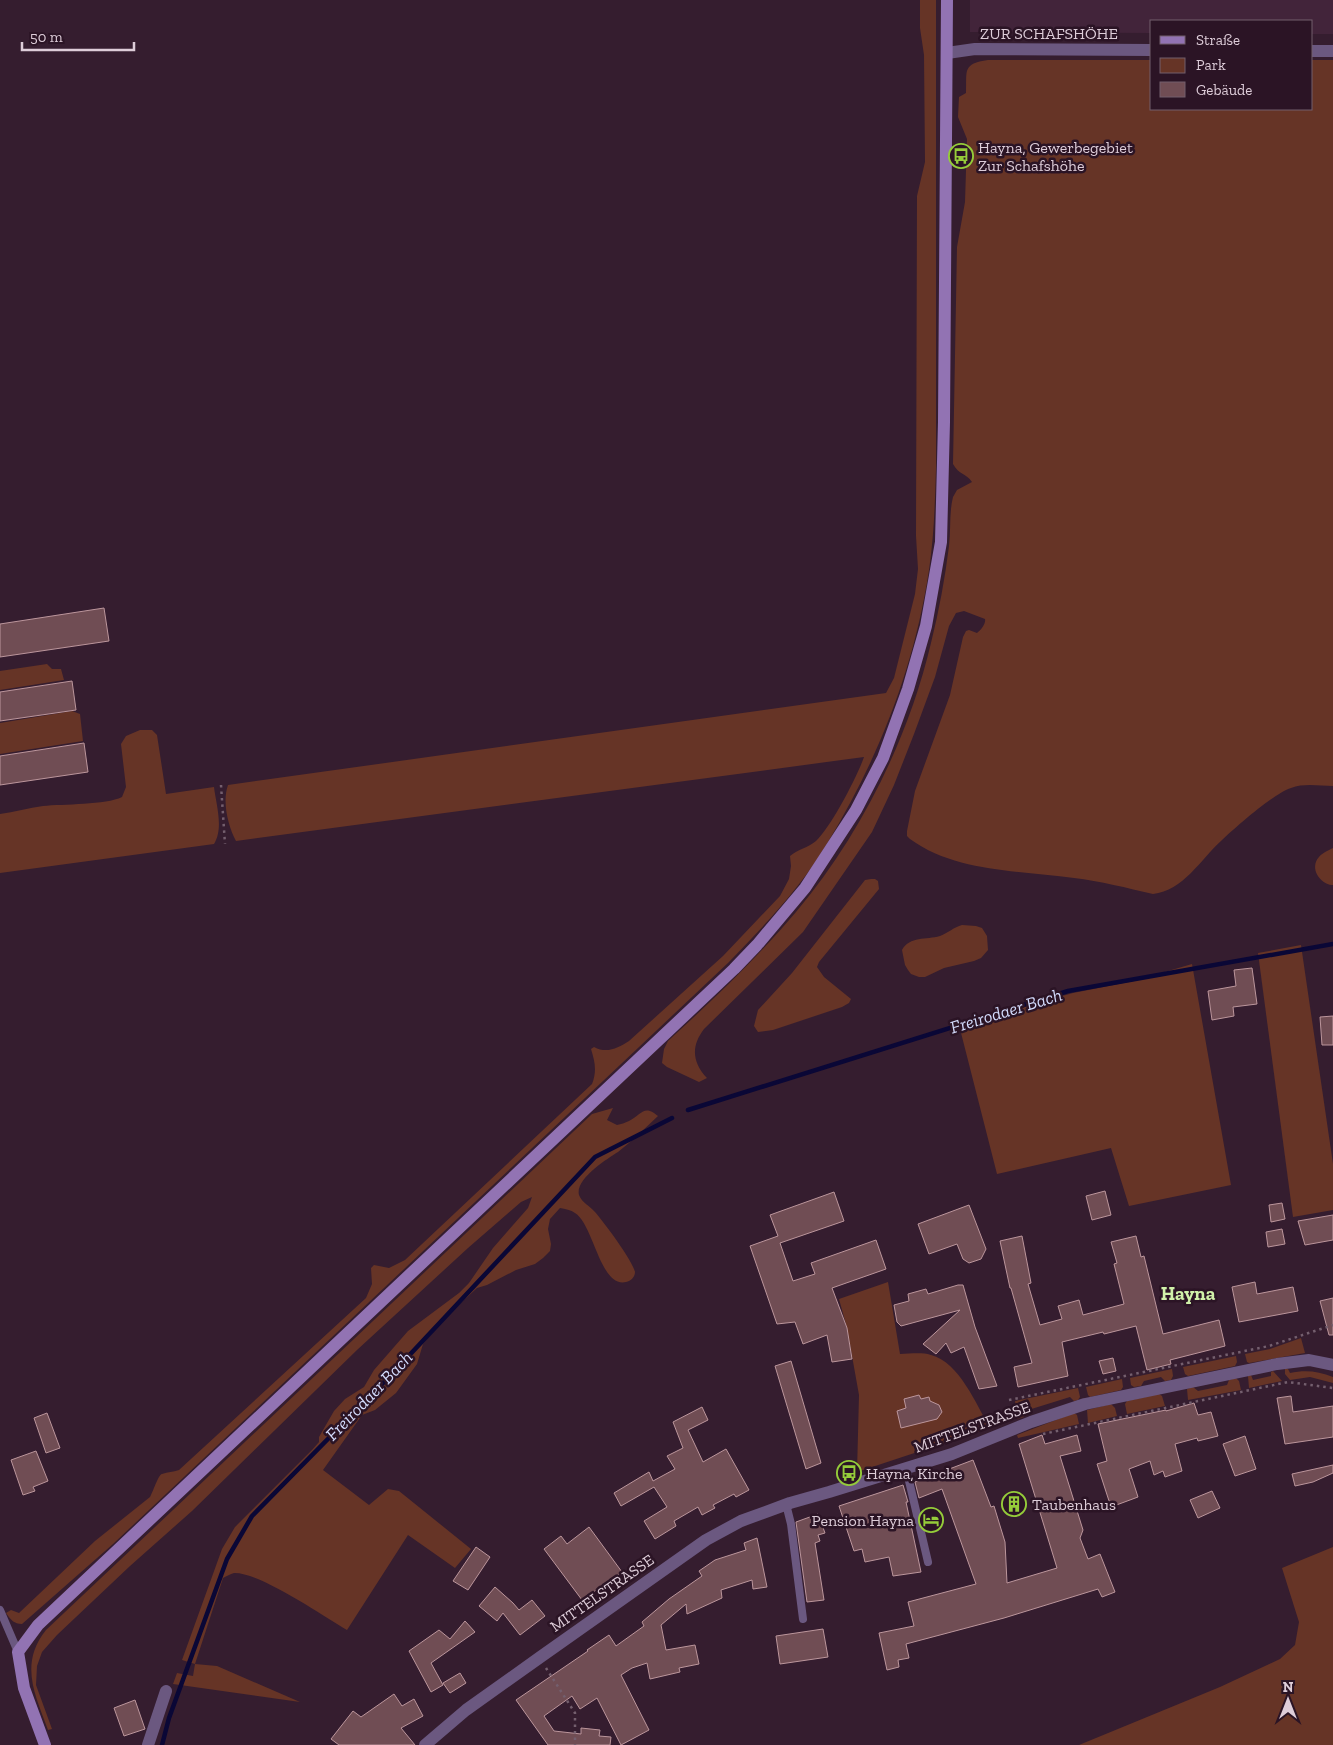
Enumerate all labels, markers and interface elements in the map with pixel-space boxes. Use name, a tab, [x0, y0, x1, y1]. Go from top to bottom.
scale bar	[22, 20, 135, 52]
legend	[1150, 20, 1313, 110]
street label: ZUR SCHAFSHÖHE	[980, 24, 1118, 43]
text: 50 m	[30, 28, 63, 46]
text: Straße	[1196, 31, 1240, 49]
text: Park	[1196, 56, 1226, 74]
text: Gebäude	[1196, 81, 1252, 99]
place label: Hayna, Gewerbegebiet Zur Schafshöhe	[978, 138, 1133, 175]
bus stop icon: Hayna, Gewerbegebiet Zur Schafshöhe	[948, 143, 974, 169]
water label: Freirodaer Bach	[947, 984, 1065, 1038]
district label: Hayna	[1161, 1282, 1216, 1305]
water label: Freirodaer Bach	[321, 1347, 417, 1445]
street label: MITTELSTRASSE	[911, 1397, 1033, 1457]
bus stop icon: Hayna, Kirche	[836, 1460, 862, 1486]
place label: Hayna, Kirche	[866, 1464, 963, 1483]
building icon: Taubenhaus	[1001, 1491, 1027, 1517]
place label: Taubenhaus	[1032, 1495, 1116, 1514]
hotel icon: Pension Hayna	[918, 1507, 944, 1533]
place label: Pension Hayna	[812, 1511, 914, 1530]
street label: MITTELSTRASSE	[546, 1550, 658, 1636]
north arrow	[1263, 1675, 1313, 1725]
text: N	[1283, 1679, 1294, 1696]

